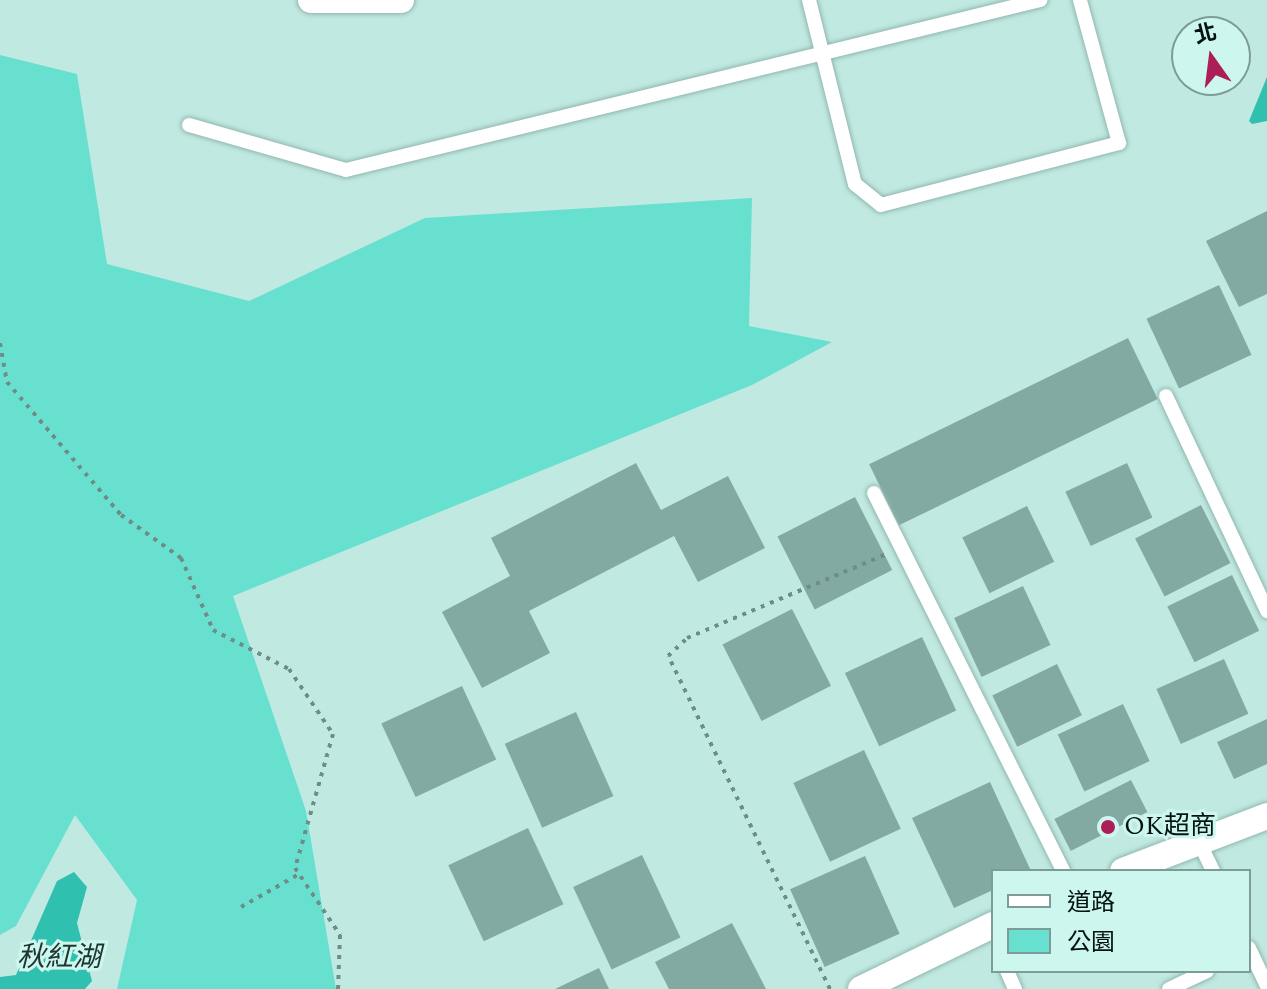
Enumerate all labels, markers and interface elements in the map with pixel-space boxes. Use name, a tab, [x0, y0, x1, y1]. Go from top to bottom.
text: 北	[1191, 15, 1220, 53]
north arrow	[1171, 16, 1251, 96]
place label: OK超商	[1124, 811, 1216, 843]
marker: OK超商	[1099, 818, 1117, 836]
legend	[991, 869, 1251, 973]
text: 道路	[1067, 885, 1115, 921]
text: 公園	[1067, 925, 1115, 961]
water label: 秋紅湖	[17, 941, 101, 975]

